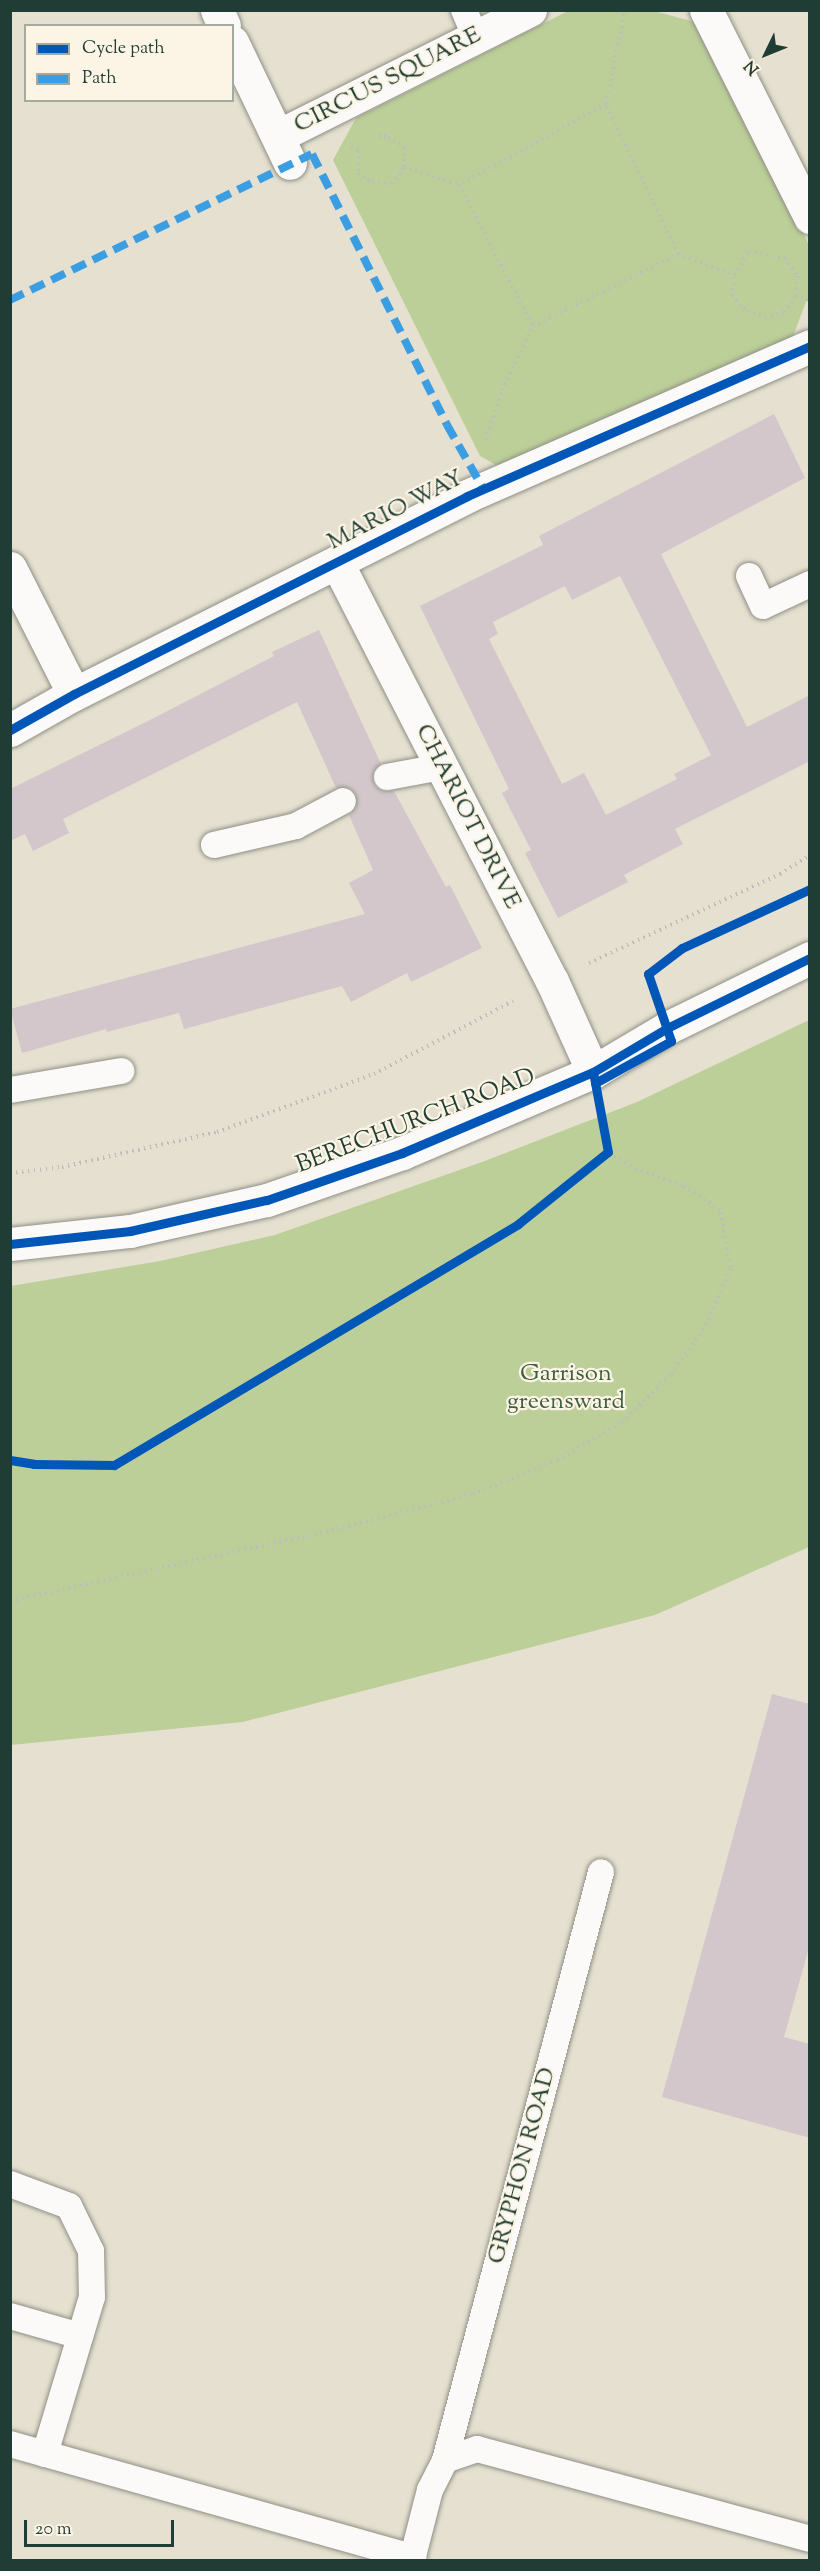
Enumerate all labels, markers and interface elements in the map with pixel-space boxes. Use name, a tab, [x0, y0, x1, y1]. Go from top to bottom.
street label: CIRCUS SQUARE	[290, 21, 486, 141]
legend	[24, 24, 234, 102]
north arrow	[736, 24, 796, 84]
text: Cycle path	[82, 36, 165, 62]
text: N	[740, 54, 765, 79]
text: Path	[82, 66, 117, 92]
street label: MARIO WAY	[323, 464, 469, 558]
street label: CHARIOT DRIVE	[408, 720, 526, 914]
street label: BERECHURCH ROAD	[292, 1063, 540, 1181]
park label: Garrison greensward	[507, 1361, 625, 1417]
street label: GRYPHON ROAD	[483, 2065, 563, 2267]
scale bar	[27, 2508, 177, 2546]
text: 20 m	[35, 2517, 72, 2543]

